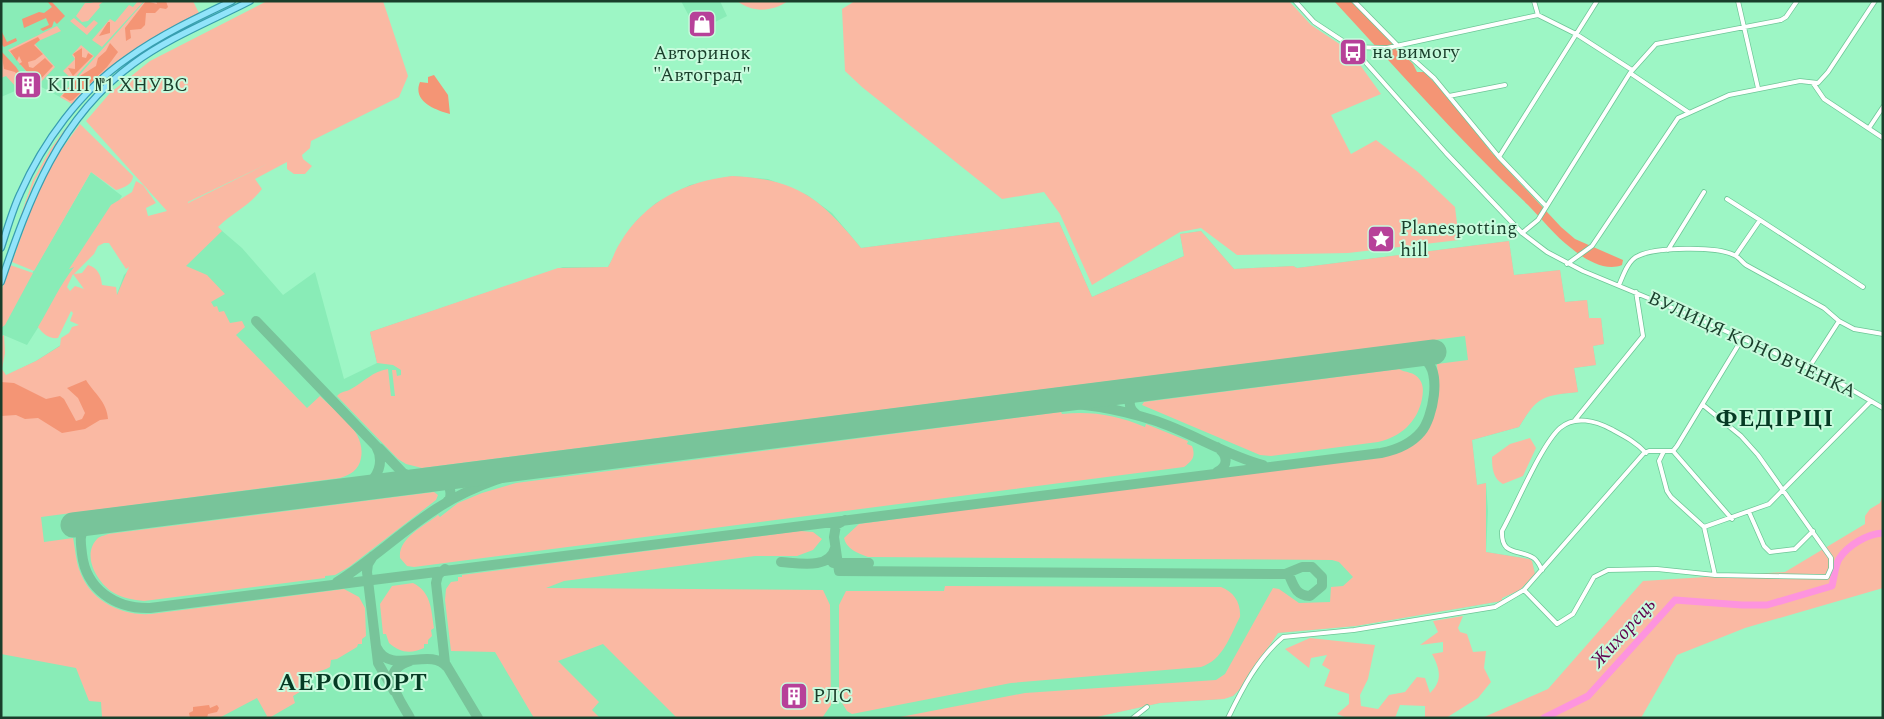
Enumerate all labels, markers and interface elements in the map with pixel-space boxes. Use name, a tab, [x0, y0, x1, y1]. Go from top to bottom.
shop icon: Авторинок "Автоград"	[687, 9, 717, 39]
bus stop icon: на вимогу	[1338, 37, 1368, 67]
place label: на вимогу	[1372, 38, 1461, 67]
place label: Авторинок "Автоград"	[653, 39, 751, 90]
building icon: КПП №1 ХНУВС	[13, 70, 43, 100]
place label: КПП №1 ХНУВС	[47, 71, 188, 100]
place label: Planespotting hill	[1400, 214, 1517, 265]
place icon: Planespotting hill	[1366, 224, 1396, 254]
street label: ВУЛИЦЯ КОНОВЧЕНКА	[1643, 284, 1861, 406]
district label: ФЕДІРЦІ	[1716, 401, 1834, 437]
water label: Жихорець	[1582, 591, 1663, 676]
district label: АЕРОПОРТ	[278, 665, 428, 701]
building icon: РЛС	[779, 681, 809, 711]
place label: РЛС	[813, 682, 852, 711]

